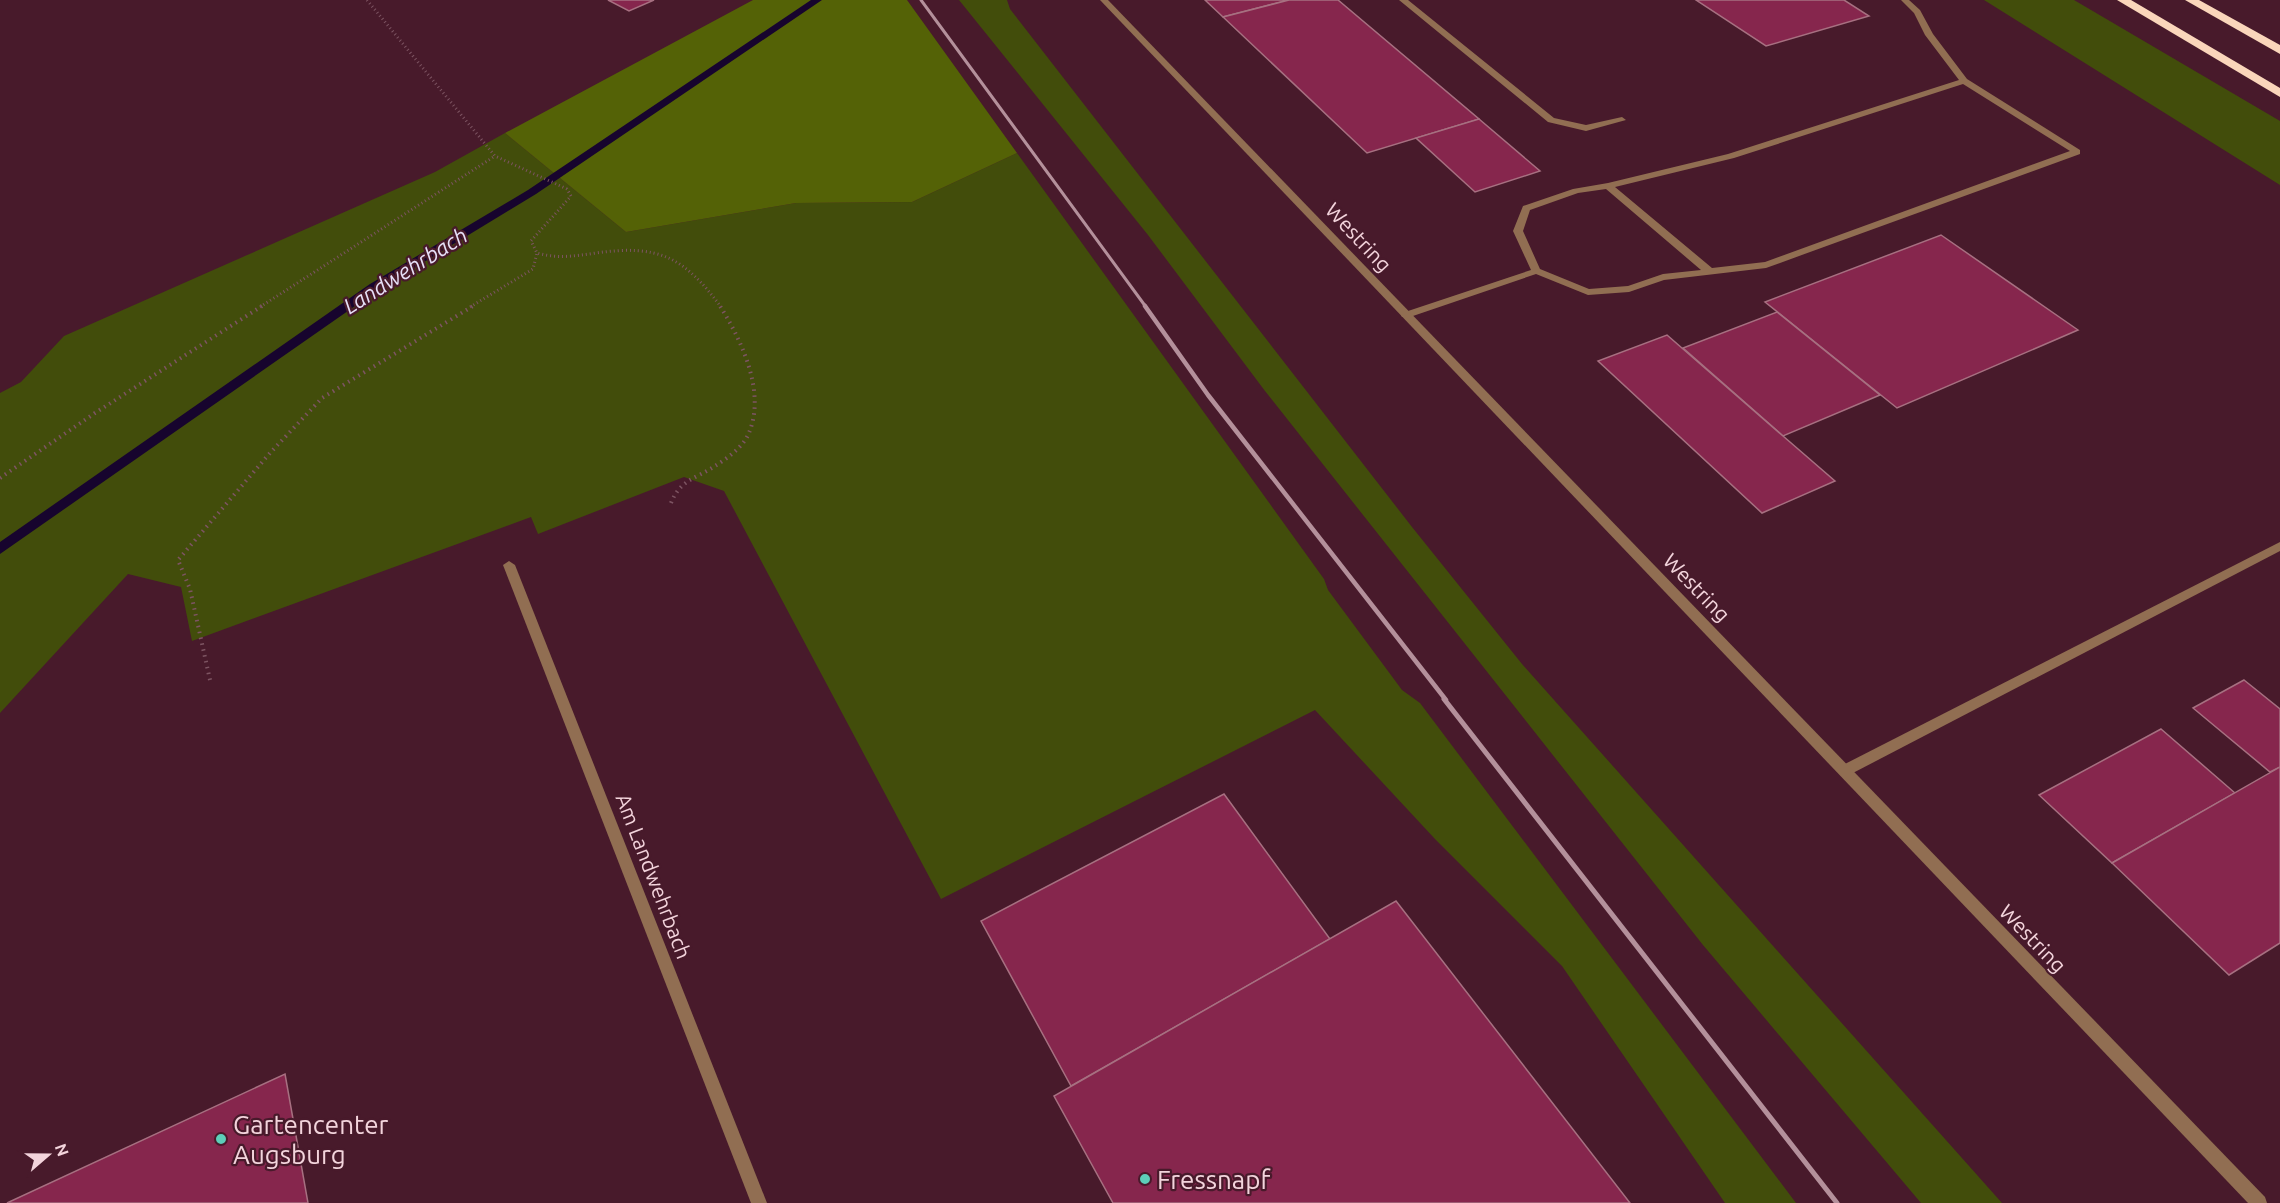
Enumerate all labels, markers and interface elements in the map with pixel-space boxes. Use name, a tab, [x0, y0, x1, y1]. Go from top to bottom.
street label: Westring	[1321, 198, 1397, 276]
water label: Landwehrbach	[338, 222, 472, 318]
street label: Westring	[1659, 548, 1735, 626]
street label: Am Landwehrbach	[611, 790, 697, 962]
street label: Westring	[1995, 899, 2071, 977]
place label: Gartencenter Augsburg	[233, 1110, 389, 1169]
north arrow	[18, 1125, 78, 1185]
marker: Gartencenter Augsburg	[214, 1132, 228, 1146]
text: N	[52, 1141, 73, 1159]
place label: Fressnapf	[1157, 1165, 1271, 1194]
marker: Fressnapf	[1138, 1172, 1152, 1186]

